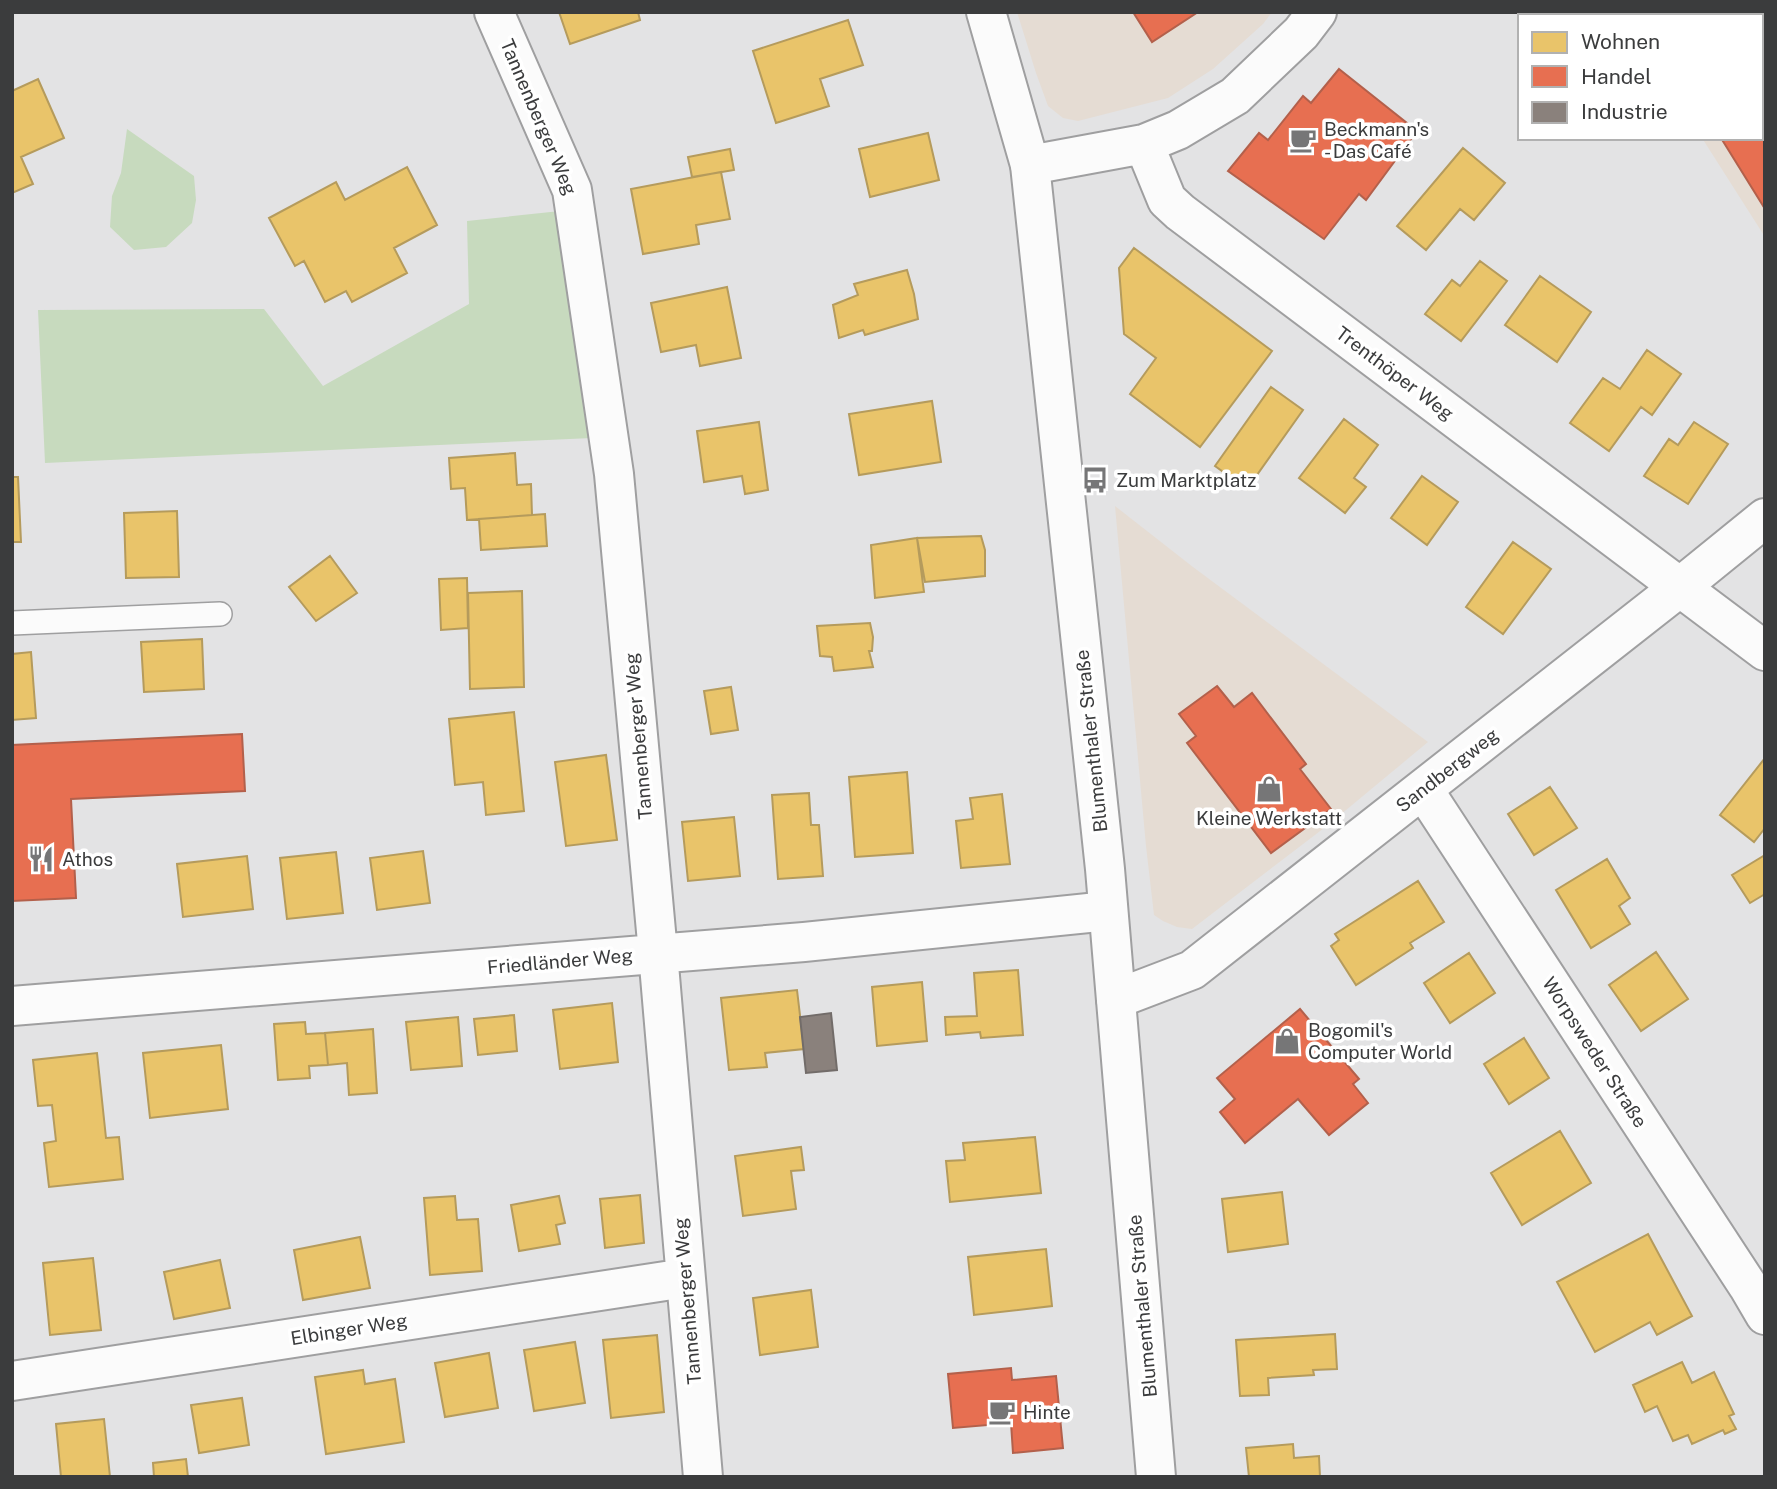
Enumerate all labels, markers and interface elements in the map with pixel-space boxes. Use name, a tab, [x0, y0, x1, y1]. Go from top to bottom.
legend	[1518, 14, 1763, 140]
text: Wohnen	[1581, 29, 1660, 54]
street label: Tannenberger Weg	[496, 36, 582, 198]
text: Handel	[1581, 64, 1652, 89]
text: Industrie	[1581, 99, 1668, 124]
place label: Beckmann's - Das Café	[1324, 118, 1429, 162]
cafe icon: Beckmann's - Das Café	[1288, 125, 1318, 155]
street label: Trenthöper Weg	[1332, 322, 1458, 425]
bus stop icon: Zum Marktplatz	[1080, 465, 1110, 495]
place label: Zum Marktplatz	[1116, 469, 1256, 491]
street label: Blumenthaler Straße	[1070, 649, 1112, 833]
street label: Tannenberger Weg	[620, 652, 656, 820]
street label: Sandbergweg	[1391, 723, 1503, 817]
shop icon: Kleine Werkstatt	[1254, 774, 1284, 804]
place label: Kleine Werkstatt	[1196, 807, 1342, 829]
restaurant icon: Athos	[26, 844, 56, 874]
place label: Athos	[62, 848, 113, 870]
street label: Friedländer Weg	[486, 944, 634, 978]
street label: Worpsweder Straße	[1538, 973, 1652, 1131]
place label: Bogomil's Computer World	[1308, 1019, 1452, 1063]
shop icon: Bogomil's Computer World	[1272, 1026, 1302, 1056]
street label: Blumenthaler Straße	[1123, 1214, 1161, 1398]
street label: Tannenberger Weg	[669, 1217, 705, 1385]
street label: Elbinger Weg	[289, 1309, 409, 1349]
cafe icon: Hinte	[987, 1397, 1017, 1427]
place label: Hinte	[1023, 1401, 1071, 1423]

